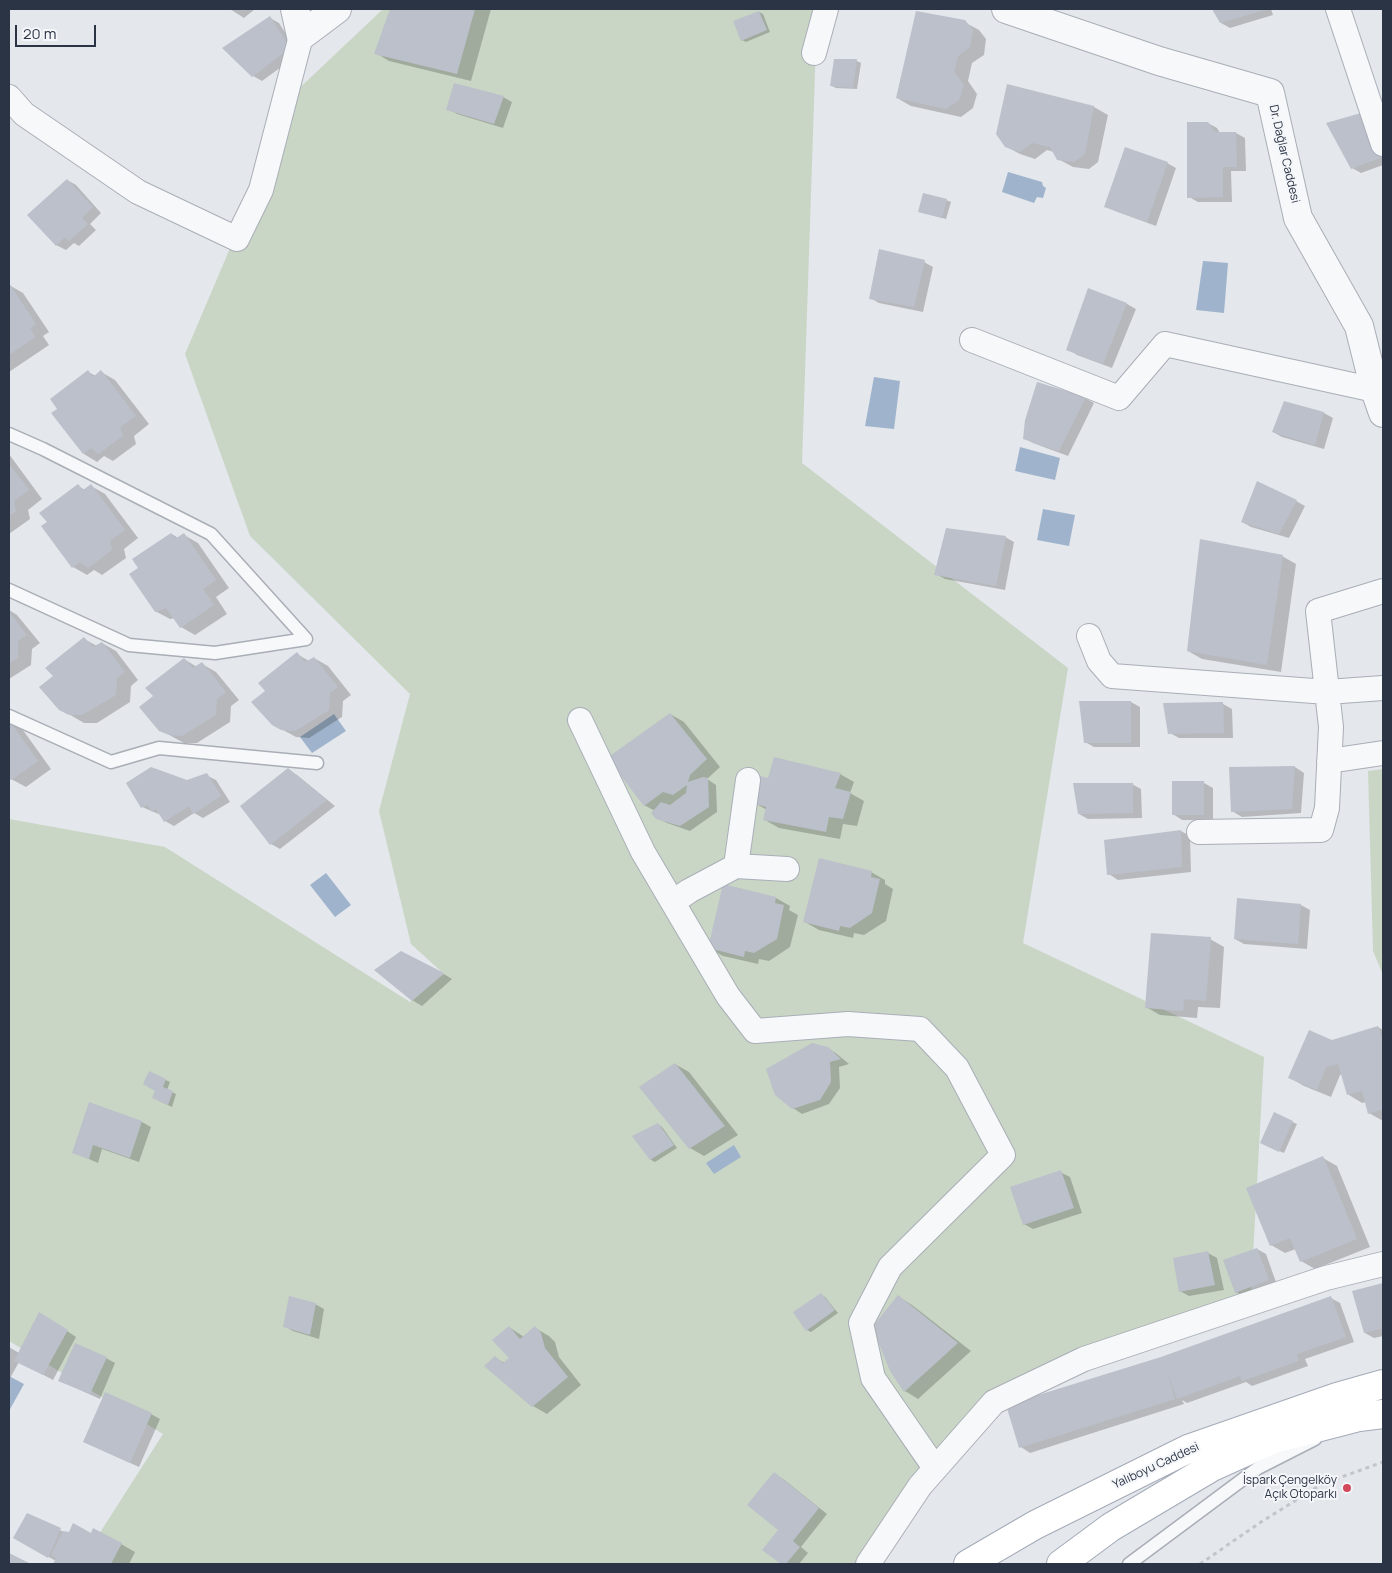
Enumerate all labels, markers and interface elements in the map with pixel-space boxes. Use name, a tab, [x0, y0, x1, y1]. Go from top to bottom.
scale bar	[18, 15, 99, 47]
text: 20 m	[23, 23, 56, 44]
street label: Dr. Dağlar Caddesi	[1266, 103, 1302, 205]
street label: Yalıboyu Caddesi	[1111, 1440, 1201, 1492]
place label: İspark Çengelköy Açık Otoparkı	[1243, 1474, 1337, 1502]
marker: İspark Çengelköy Açık Otoparkı	[1341, 1482, 1353, 1494]

